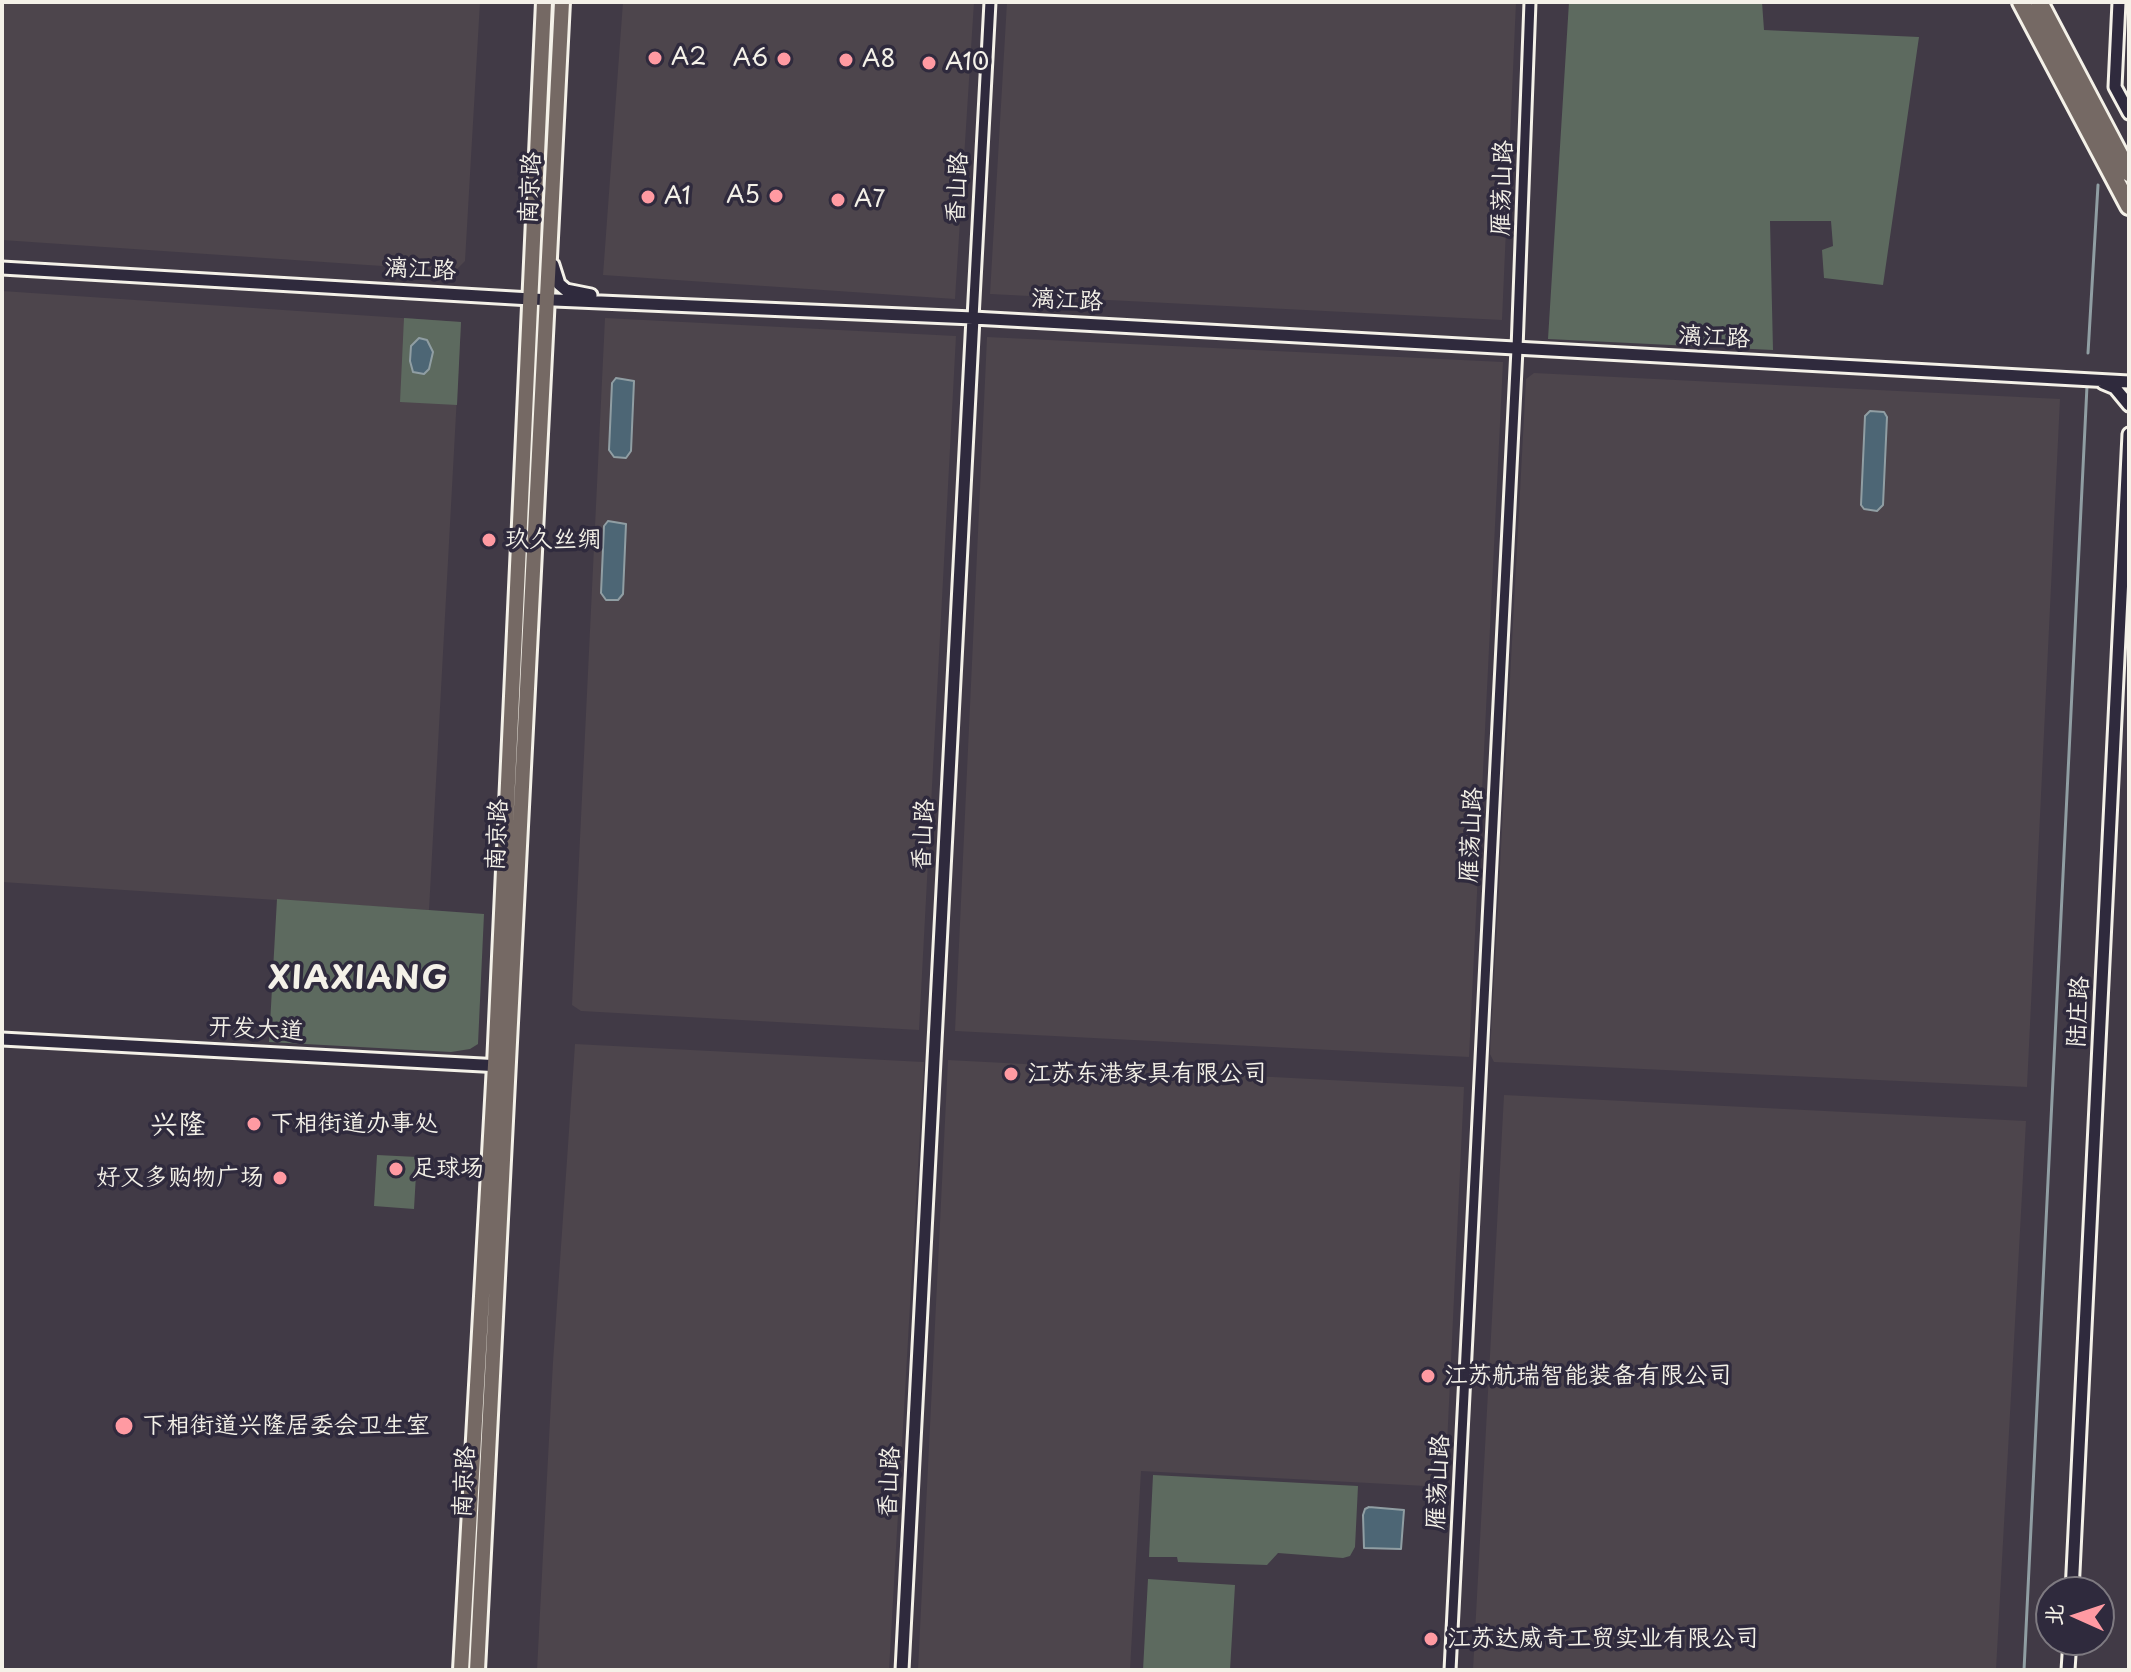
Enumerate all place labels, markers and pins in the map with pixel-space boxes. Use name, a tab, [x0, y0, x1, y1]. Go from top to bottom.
place label: A2	[671, 44, 706, 72]
place label: A6	[733, 45, 768, 73]
place label: A8	[862, 46, 895, 74]
marker: A2	[646, 49, 664, 67]
place label: A10	[945, 49, 989, 77]
marker: A6	[775, 50, 793, 68]
marker: A8	[837, 51, 855, 69]
marker: A10	[920, 54, 938, 72]
place label: A5	[726, 182, 760, 210]
place label: A1	[664, 183, 691, 211]
place label: A7	[854, 186, 885, 214]
marker: A5	[767, 187, 785, 205]
marker: A1	[639, 188, 657, 206]
marker: A7	[829, 191, 847, 209]
place label: 玖久丝绸	[505, 526, 601, 554]
marker: 玖久丝绸	[480, 531, 498, 549]
place label: 江苏东港家具有限公司	[1027, 1060, 1267, 1088]
marker: 江苏东港家具有限公司	[1002, 1065, 1020, 1083]
place label: 下相街道办事处	[270, 1110, 438, 1138]
marker: 下相街道办事处	[245, 1115, 263, 1133]
place label: 足球场	[412, 1155, 484, 1183]
marker: 足球场	[387, 1160, 405, 1178]
place label: 好又多购物广场	[96, 1164, 264, 1192]
marker: 好又多购物广场	[271, 1169, 289, 1187]
place label: 江苏航瑞智能装备有限公司	[1444, 1362, 1732, 1390]
marker: 江苏航瑞智能装备有限公司	[1419, 1367, 1437, 1385]
place label: 下相街道兴隆居委会卫生室	[142, 1412, 430, 1440]
marker: 下相街道兴隆居委会卫生室	[113, 1415, 135, 1437]
place label: 江苏达威奇工贸实业有限公司	[1447, 1625, 1759, 1653]
marker: 江苏达威奇工贸实业有限公司	[1422, 1630, 1440, 1648]

